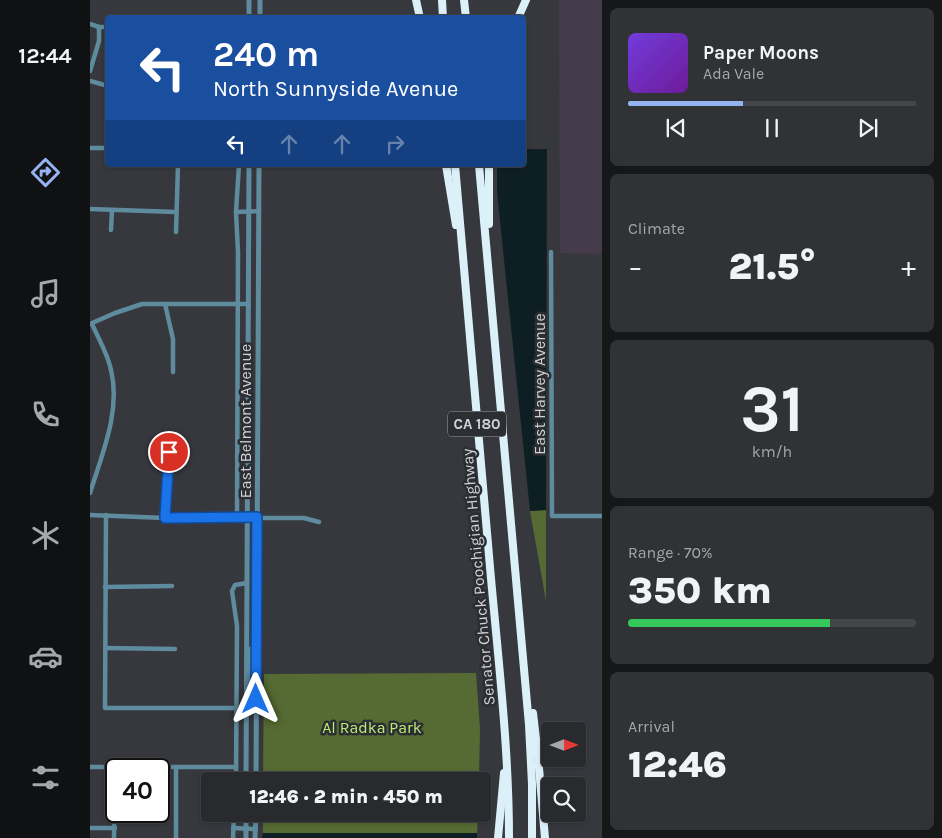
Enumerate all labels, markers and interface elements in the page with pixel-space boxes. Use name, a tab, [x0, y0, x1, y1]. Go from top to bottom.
text: 240 m	[213, 34, 319, 75]
icon: left	[130, 35, 195, 100]
text: Paper Moons	[703, 42, 819, 64]
text: 12:44	[18, 43, 72, 69]
text: Ada Vale	[703, 64, 764, 83]
text: North Sunnyside Avenue	[213, 76, 458, 102]
icon: previous	[662, 114, 690, 142]
icon: pause	[758, 114, 786, 142]
icon: next	[854, 114, 882, 142]
icon: left	[222, 130, 250, 158]
icon: ahead	[275, 130, 303, 158]
icon: ahead	[328, 130, 356, 158]
icon: right	[381, 130, 409, 158]
icon: directions	[28, 155, 63, 190]
text: Climate	[628, 219, 685, 238]
text: 21.5°	[728, 244, 816, 289]
text: −	[628, 250, 643, 283]
text: +	[901, 250, 916, 283]
icon: music	[28, 276, 63, 311]
street label: East Harvey Avenue	[530, 313, 549, 455]
street label: East Belmont Avenue	[236, 344, 255, 498]
text: 31	[740, 371, 804, 447]
icon: phone	[28, 397, 63, 432]
road number: CA 180	[448, 412, 506, 436]
pin	[148, 431, 190, 473]
icon: arrive	[155, 438, 183, 466]
text: km/h	[752, 442, 792, 461]
street label: Senator Chuck Poochigian Highway	[457, 447, 499, 706]
icon: climate	[28, 518, 63, 553]
text: Range · 70%	[628, 543, 713, 562]
text: 350 km	[628, 568, 772, 613]
icon: car	[28, 639, 63, 674]
position arrow	[229, 672, 281, 724]
text: Arrival	[628, 717, 675, 736]
park label: Al Radka Park	[322, 718, 422, 737]
north arrow	[541, 722, 586, 768]
map controls	[541, 722, 586, 822]
text: 12:46	[628, 742, 727, 787]
speed limit sign: 40	[105, 758, 170, 823]
icon: filters	[28, 760, 63, 795]
button: search	[541, 777, 586, 822]
text: 12:46 · 2 min · 450 m	[249, 786, 443, 808]

